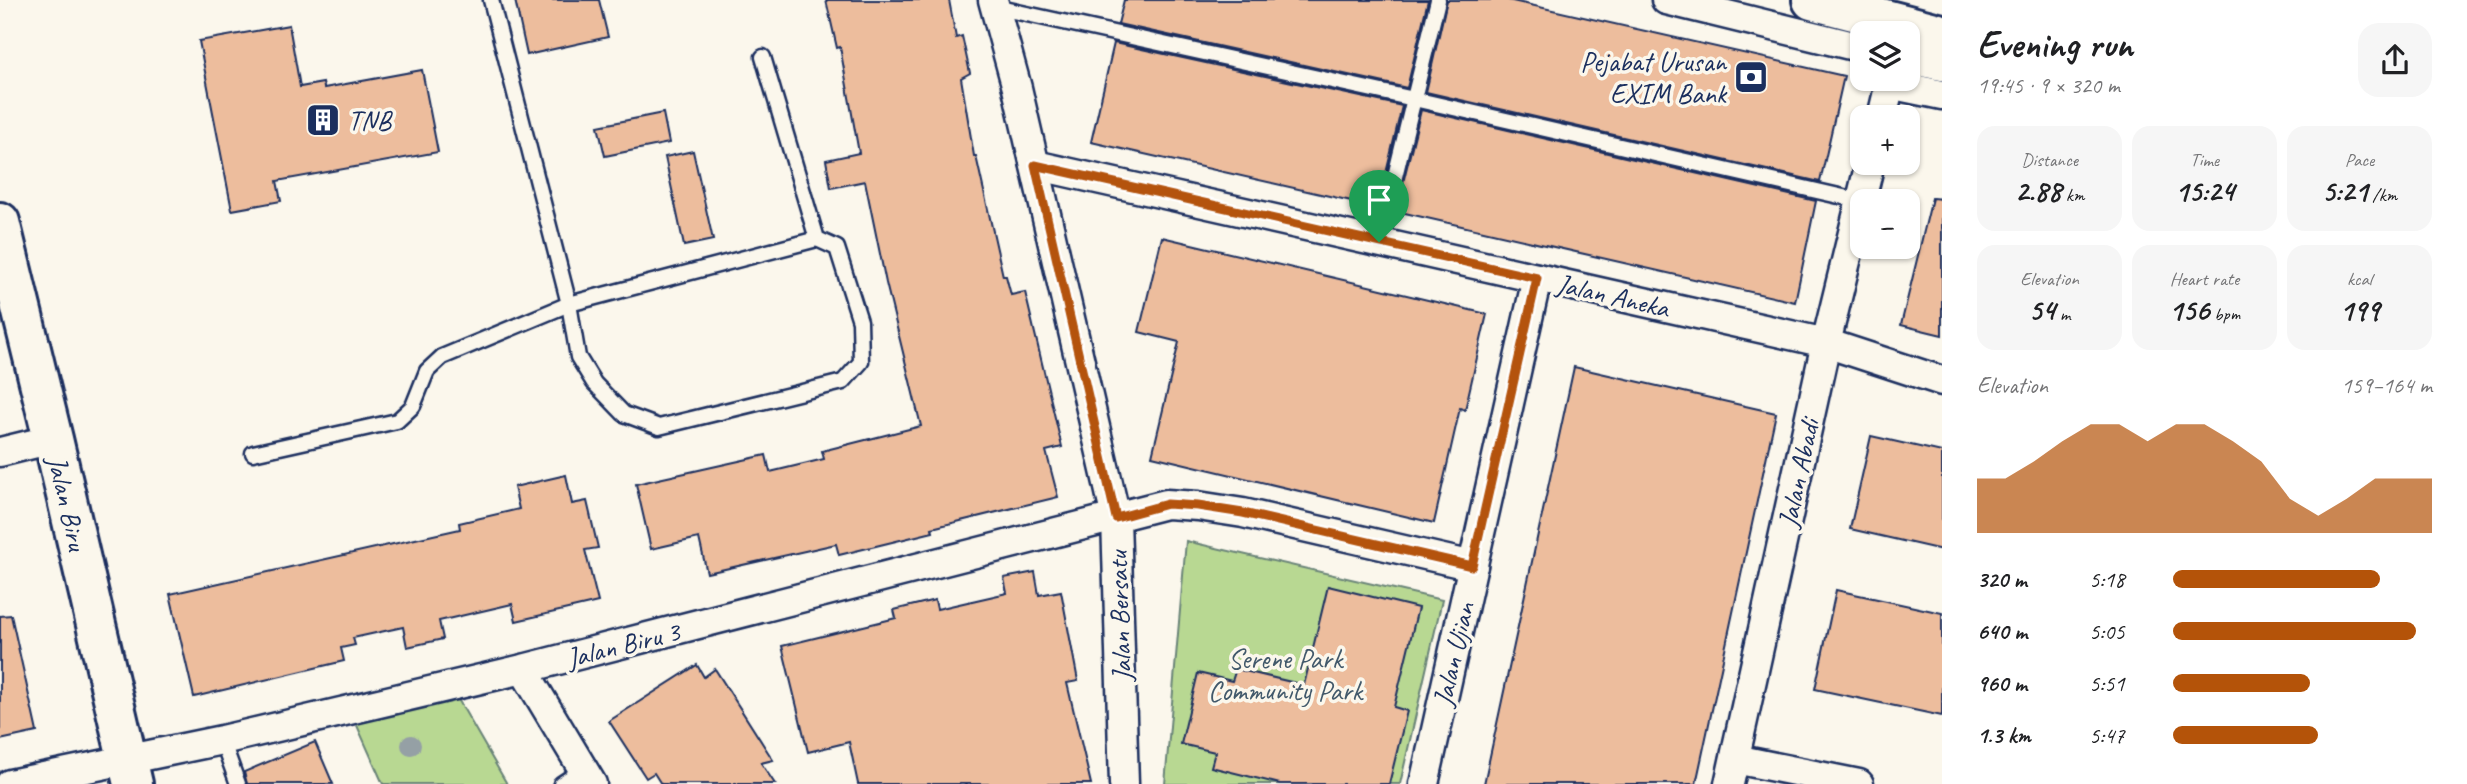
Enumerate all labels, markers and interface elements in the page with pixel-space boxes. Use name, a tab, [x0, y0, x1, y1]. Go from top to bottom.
map controls	[1850, 21, 1920, 259]
button: layers	[1850, 21, 1920, 91]
text: Evening run	[1977, 21, 2133, 68]
button: share	[2358, 23, 2432, 97]
place label: Pejabat Urusan EXIM Bank	[1580, 44, 1728, 111]
bank icon: Pejabat Urusan EXIM Bank	[1732, 58, 1770, 96]
text: 19:45 · 9 × 320 m	[1977, 71, 2120, 100]
building icon: TNB	[304, 101, 342, 139]
place label: TNB	[348, 103, 393, 138]
button: +	[1850, 105, 1920, 175]
text: Distance	[2021, 148, 2078, 172]
text: Time	[2190, 148, 2219, 172]
text: Pace	[2345, 148, 2374, 172]
pin	[1349, 170, 1409, 242]
text: 2.88	[2015, 172, 2061, 210]
text: 15:24	[2175, 172, 2234, 210]
text: 5:21	[2322, 172, 2368, 210]
icon: arrive	[1360, 181, 1398, 219]
text: km	[2061, 183, 2084, 207]
text: /km	[2368, 183, 2397, 207]
button: −	[1850, 189, 1920, 259]
street label: Jalan Aneka	[1551, 265, 1674, 326]
text: Elevation	[2020, 267, 2079, 291]
text: Heart rate	[2170, 267, 2239, 291]
text: kcal	[2347, 267, 2372, 291]
text: 54	[2029, 291, 2055, 329]
text: 156	[2169, 291, 2209, 329]
text: 199	[2340, 291, 2379, 329]
text: m	[2055, 302, 2070, 326]
text: bpm	[2209, 302, 2240, 326]
text: Elevation	[1977, 371, 2048, 400]
text: 159–164 m	[2341, 371, 2432, 400]
street label: Jalan Abadi	[1770, 412, 1828, 532]
street label: Jalan Biru	[39, 451, 96, 555]
street label: Jalan Bersatu	[1100, 548, 1139, 684]
text: 320 m	[1977, 565, 2027, 594]
text: 5:18	[2089, 565, 2125, 594]
street label: Jalan Ujian	[1424, 598, 1483, 711]
street label: Jalan Biru 3	[561, 613, 686, 676]
text: 640 m	[1977, 617, 2027, 646]
text: 5:05	[2089, 617, 2125, 646]
park label: Serene Park Community Park	[1208, 641, 1365, 708]
text: 960 m	[1977, 669, 2027, 698]
text: 5:51	[2089, 669, 2125, 698]
text: 1.3 km	[1977, 721, 2031, 750]
text: 5:47	[2089, 721, 2125, 750]

